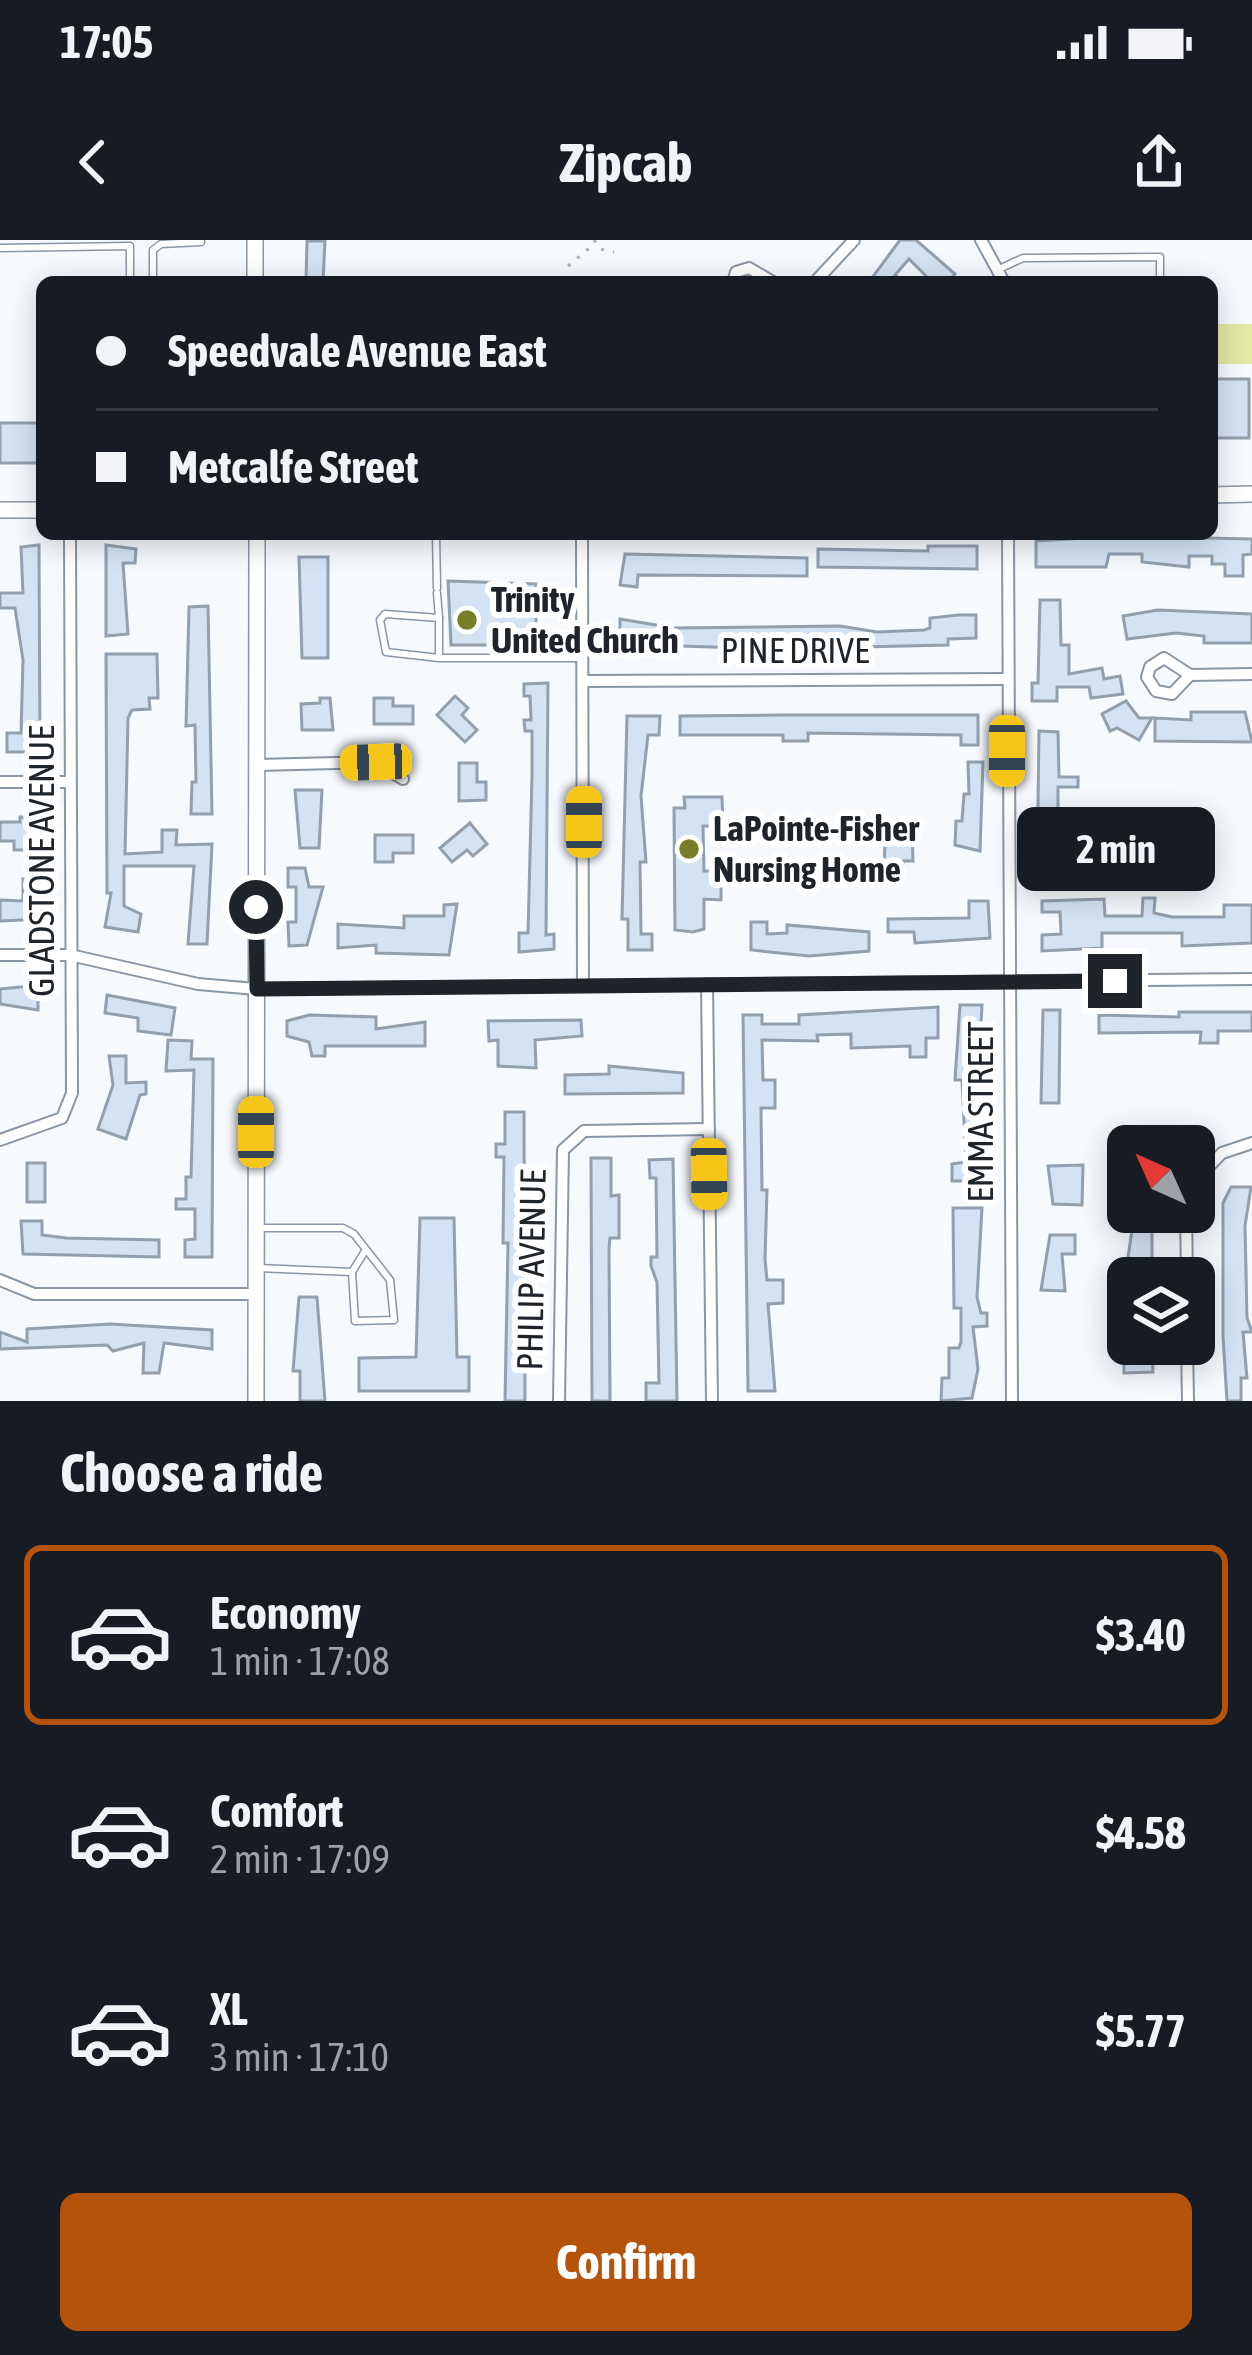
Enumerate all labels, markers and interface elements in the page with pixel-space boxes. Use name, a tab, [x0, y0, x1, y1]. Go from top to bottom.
text: 17:05	[60, 16, 154, 68]
icon: back	[60, 129, 126, 195]
icon: share	[1126, 129, 1192, 195]
text: Zipcab	[559, 132, 693, 193]
text: Speedvale Avenue East	[168, 325, 547, 377]
text: Metcalfe Street	[168, 441, 418, 493]
place label: Trinity United Church	[491, 578, 679, 661]
marker: Trinity United Church	[454, 607, 480, 633]
street label: PINE DRIVE	[721, 629, 869, 671]
car	[989, 715, 1025, 787]
street label: GLADSTONE AVENUE	[20, 725, 62, 997]
car	[339, 743, 413, 781]
car	[566, 786, 602, 858]
place label: LaPointe-Fisher Nursing Home	[713, 807, 920, 890]
callout: 2 min	[1016, 807, 1214, 891]
text: 2 min	[1076, 827, 1156, 871]
marker: LaPointe-Fisher Nursing Home	[676, 836, 702, 862]
route start	[229, 880, 283, 934]
route end	[1088, 954, 1142, 1008]
street label: EMMA STREET	[959, 1021, 1001, 1203]
car	[238, 1096, 274, 1168]
north arrow	[1107, 1125, 1215, 1233]
map controls	[1107, 1125, 1215, 1365]
car	[690, 1138, 728, 1210]
street label: PHILIP AVENUE	[508, 1169, 554, 1371]
button: layers	[1107, 1257, 1215, 1365]
text: Choose a ride	[60, 1442, 323, 1503]
icon: car	[66, 1581, 174, 1689]
text: Economy	[210, 1587, 361, 1639]
text: $3.40	[1096, 1609, 1186, 1661]
text: 1 min · 17:08	[210, 1639, 390, 1683]
icon: car	[66, 1779, 174, 1887]
text: Comfort	[210, 1785, 343, 1837]
text: $4.58	[1096, 1807, 1186, 1859]
text: 2 min · 17:09	[210, 1837, 390, 1881]
icon: car	[66, 1977, 174, 2085]
text: XL	[210, 1983, 248, 2035]
text: $5.77	[1096, 2005, 1186, 2057]
text: 3 min · 17:10	[210, 2035, 389, 2079]
button: Confirm	[60, 2193, 1192, 2331]

